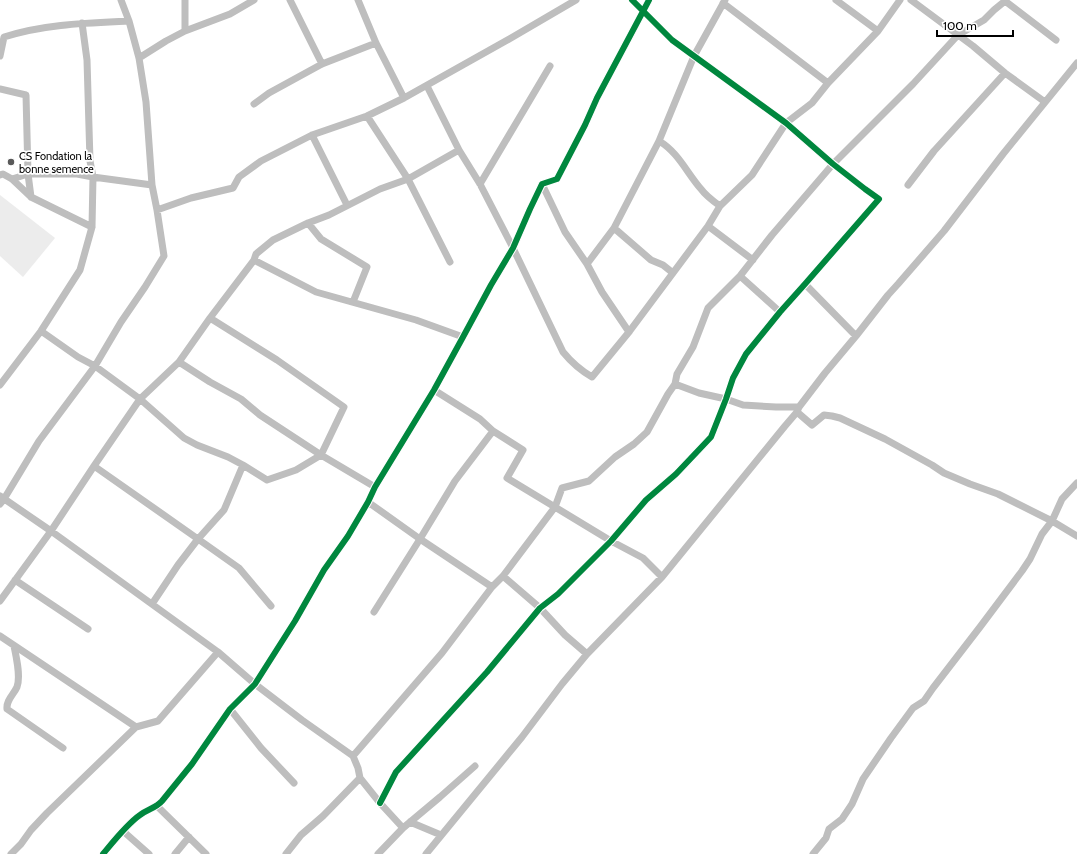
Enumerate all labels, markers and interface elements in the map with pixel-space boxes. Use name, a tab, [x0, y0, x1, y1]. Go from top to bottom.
scale bar	[937, 12, 1013, 38]
text: 100 m	[943, 18, 977, 33]
place label: CS Fondation la bonne semence	[19, 149, 94, 176]
marker: CS Fondation la bonne semence	[6, 157, 16, 167]

